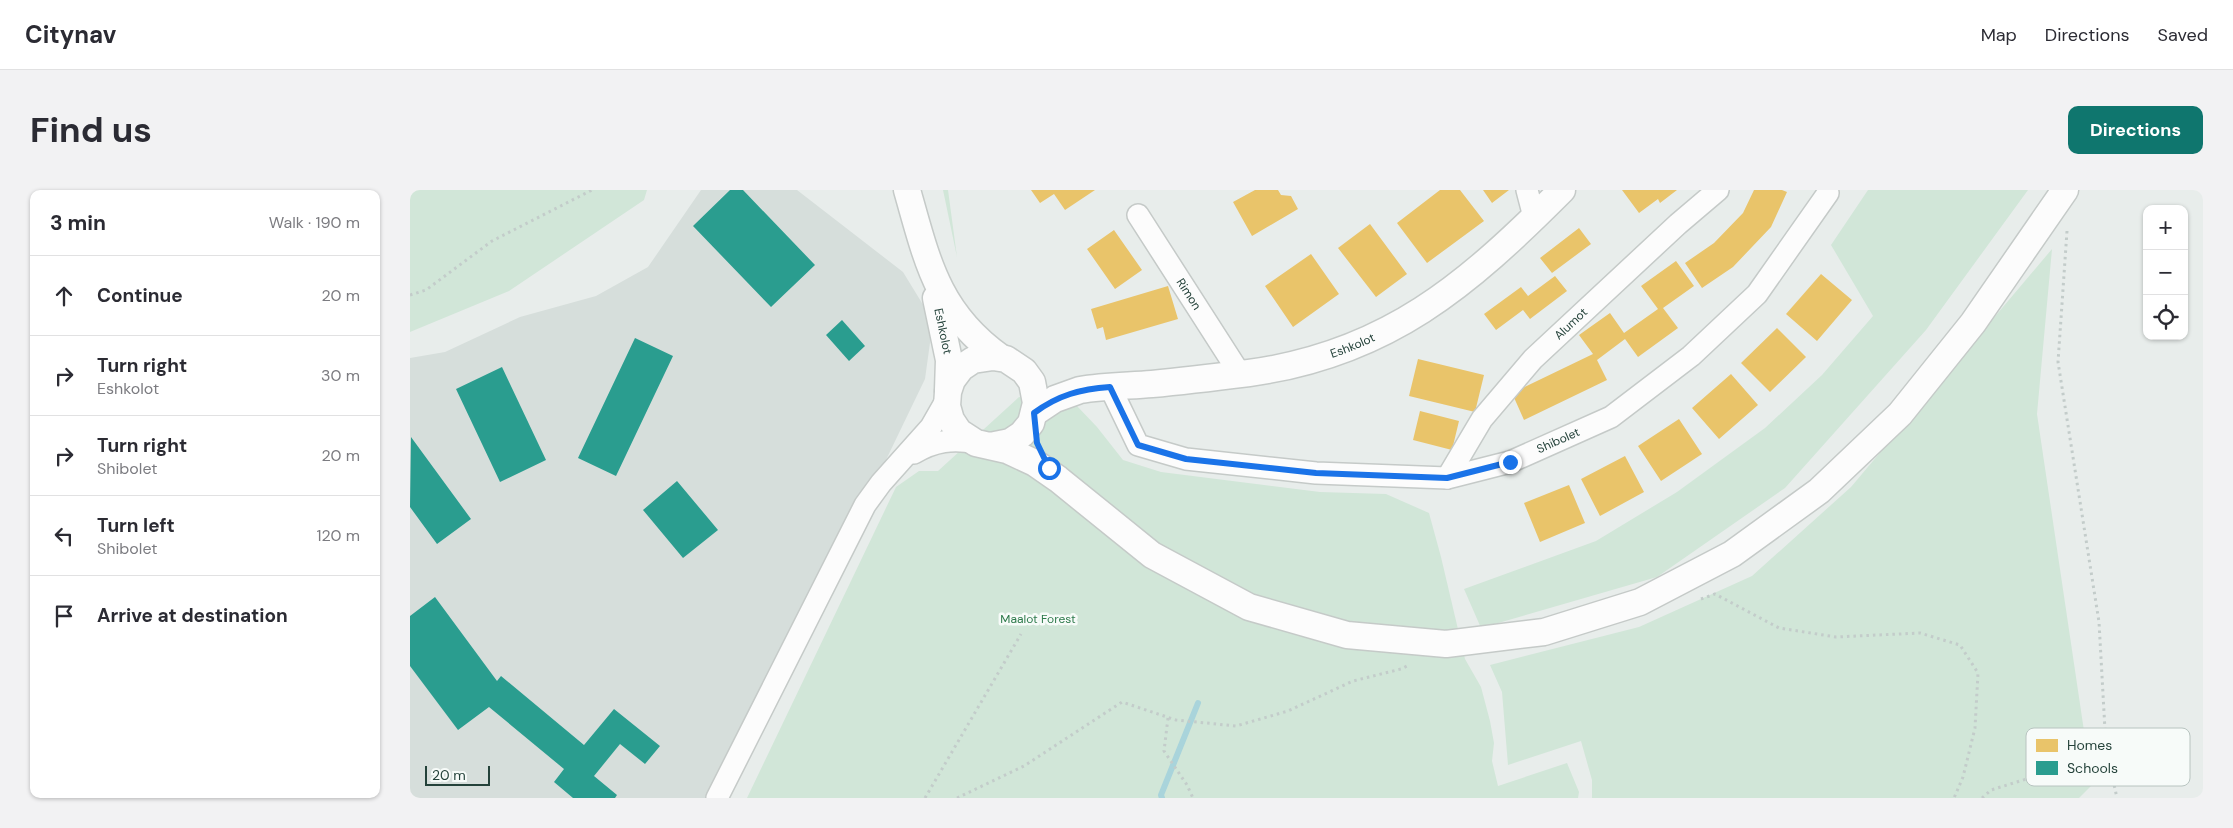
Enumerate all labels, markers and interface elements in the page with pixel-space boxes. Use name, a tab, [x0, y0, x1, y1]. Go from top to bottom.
text: Citynav	[25, 19, 116, 50]
text: Map	[1981, 23, 2017, 47]
text: Directions	[2045, 23, 2130, 47]
text: Saved	[2158, 23, 2208, 47]
button: Directions	[2068, 106, 2203, 154]
text: Find us	[30, 107, 152, 153]
map controls	[2143, 205, 2188, 340]
button: +	[2143, 205, 2188, 250]
text: 3 min	[50, 209, 106, 237]
text: Walk · 190 m	[269, 212, 360, 233]
button: −	[2143, 250, 2188, 295]
street label: Rimon	[1173, 275, 1205, 313]
icon: ahead	[50, 282, 78, 310]
text: Continue	[97, 283, 183, 308]
text: 20 m	[321, 285, 360, 306]
button: locate	[2143, 295, 2188, 340]
street label: Alumot	[1551, 304, 1591, 343]
street label: Eshkolot	[930, 307, 956, 356]
street label: Eshkolot	[1328, 329, 1378, 362]
text: Turn right	[97, 353, 187, 378]
icon: right	[50, 362, 78, 390]
text: 30 m	[321, 365, 360, 386]
text: Eshkolot	[97, 378, 159, 399]
street label: Shibolet	[1534, 424, 1582, 457]
text: Turn right	[97, 433, 187, 458]
icon: right	[50, 442, 78, 470]
text: 20 m	[321, 445, 360, 466]
route end	[1499, 451, 1522, 474]
route start	[1038, 457, 1061, 480]
text: Shibolet	[97, 458, 157, 479]
text: Turn left	[97, 513, 175, 538]
icon: left	[50, 522, 78, 550]
text: 120 m	[316, 525, 360, 546]
text: Shibolet	[97, 538, 157, 559]
icon: arrive	[50, 602, 78, 630]
text: Arrive at destination	[97, 603, 288, 628]
park label: Maalot Forest	[1000, 611, 1076, 627]
legend	[2026, 728, 2190, 786]
text: Homes	[2067, 736, 2112, 754]
text: Schools	[2067, 759, 2118, 777]
scale bar	[425, 763, 490, 786]
text: 20 m	[432, 766, 466, 784]

